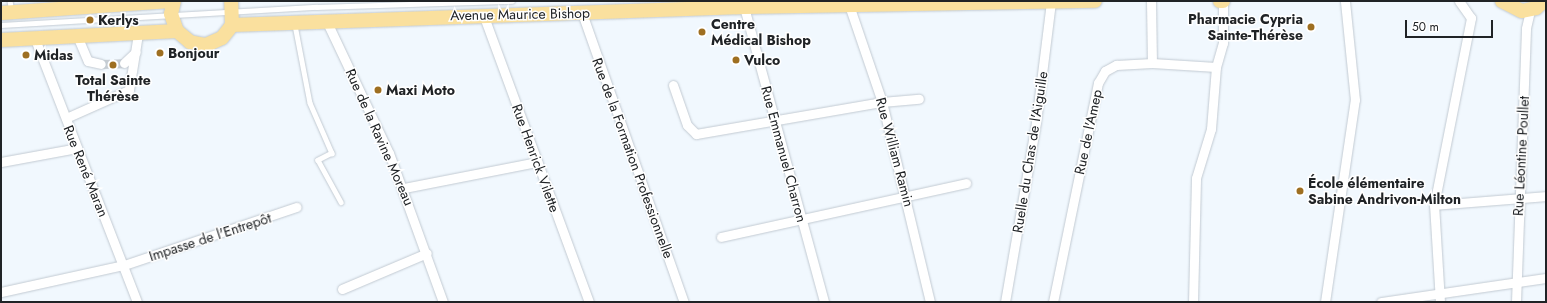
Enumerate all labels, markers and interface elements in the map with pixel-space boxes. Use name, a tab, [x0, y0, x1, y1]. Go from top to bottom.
street label: Avenue Maurice Bishop	[450, 4, 590, 24]
place label: Pharmacie Cypria Sainte-Thérèse	[1188, 11, 1303, 44]
place label: Kerlys	[98, 12, 139, 28]
scale bar	[1407, 12, 1495, 38]
marker: Kerlys	[85, 15, 95, 25]
place label: Centre Médical Bishop	[711, 16, 811, 48]
text: 50 m	[1412, 18, 1439, 36]
marker: Pharmacie Cypria Sainte-Thérèse	[1306, 22, 1316, 32]
marker: Centre Médical Bishop	[696, 26, 708, 38]
place label: Bonjour	[168, 45, 219, 61]
place label: Midas	[34, 47, 73, 63]
marker: Bonjour	[155, 48, 165, 58]
marker: Midas	[21, 50, 31, 60]
place label: Vulco	[744, 52, 780, 68]
marker: Vulco	[731, 55, 741, 65]
street label: Rue de la Formation Professionnelle	[589, 56, 677, 260]
marker: Total Sainte Thérèse	[108, 60, 118, 70]
street label: Rue de la Ravine Moreau	[342, 66, 418, 208]
street label: Ruelle du Chas de l'Aiguille	[1009, 70, 1051, 234]
place label: Total Sainte Thérèse	[75, 72, 151, 104]
place label: Maxi Moto	[386, 82, 455, 98]
street label: Rue Emmanuel Charron	[758, 84, 810, 224]
marker: Maxi Moto	[373, 85, 383, 95]
street label: Rue de l'Amep	[1071, 88, 1105, 176]
street label: Rue William Ramin	[872, 95, 918, 209]
street label: Rue Léontine Poullet	[1509, 96, 1533, 216]
street label: Rue Henrick Vilette	[509, 102, 563, 214]
street label: Rue René Maran	[60, 123, 112, 219]
place label: École élémentaire Sabine Andrivon-Milton	[1308, 175, 1461, 208]
marker: École élémentaire Sabine Andrivon-Milton	[1295, 186, 1305, 196]
street label: Impasse de l'Entrepôt	[147, 209, 273, 265]

